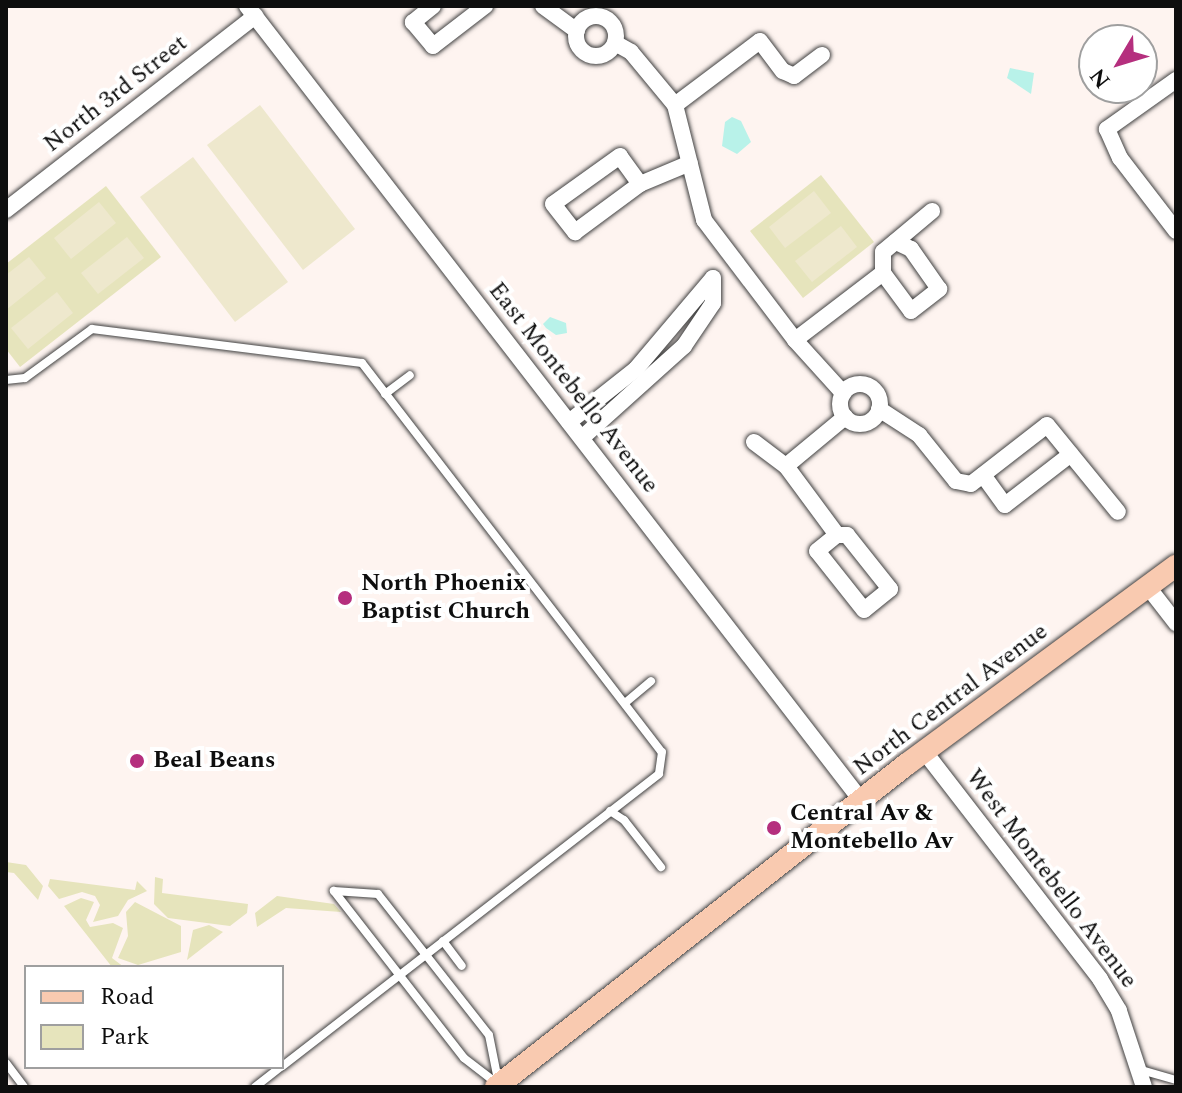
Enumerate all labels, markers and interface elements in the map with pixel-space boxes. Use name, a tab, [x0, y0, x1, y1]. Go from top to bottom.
north arrow	[1078, 24, 1158, 104]
street label: North 3rd Street	[39, 29, 193, 159]
text: N	[1082, 61, 1119, 95]
street label: East Montebello Avenue	[482, 277, 664, 499]
place label: North Phoenix Baptist Church	[361, 570, 530, 626]
marker: North Phoenix Baptist Church	[336, 589, 354, 607]
street label: North Central Avenue	[848, 618, 1054, 782]
place label: Beal Beans	[153, 747, 275, 775]
marker: Beal Beans	[128, 752, 146, 770]
street label: West Montebello Avenue	[959, 764, 1143, 994]
place label: Central Av & Montebello Av	[790, 800, 953, 856]
marker: Central Av & Montebello Av	[765, 819, 783, 837]
legend	[24, 965, 284, 1069]
text: Road	[100, 979, 154, 1015]
text: Park	[100, 1019, 150, 1055]

